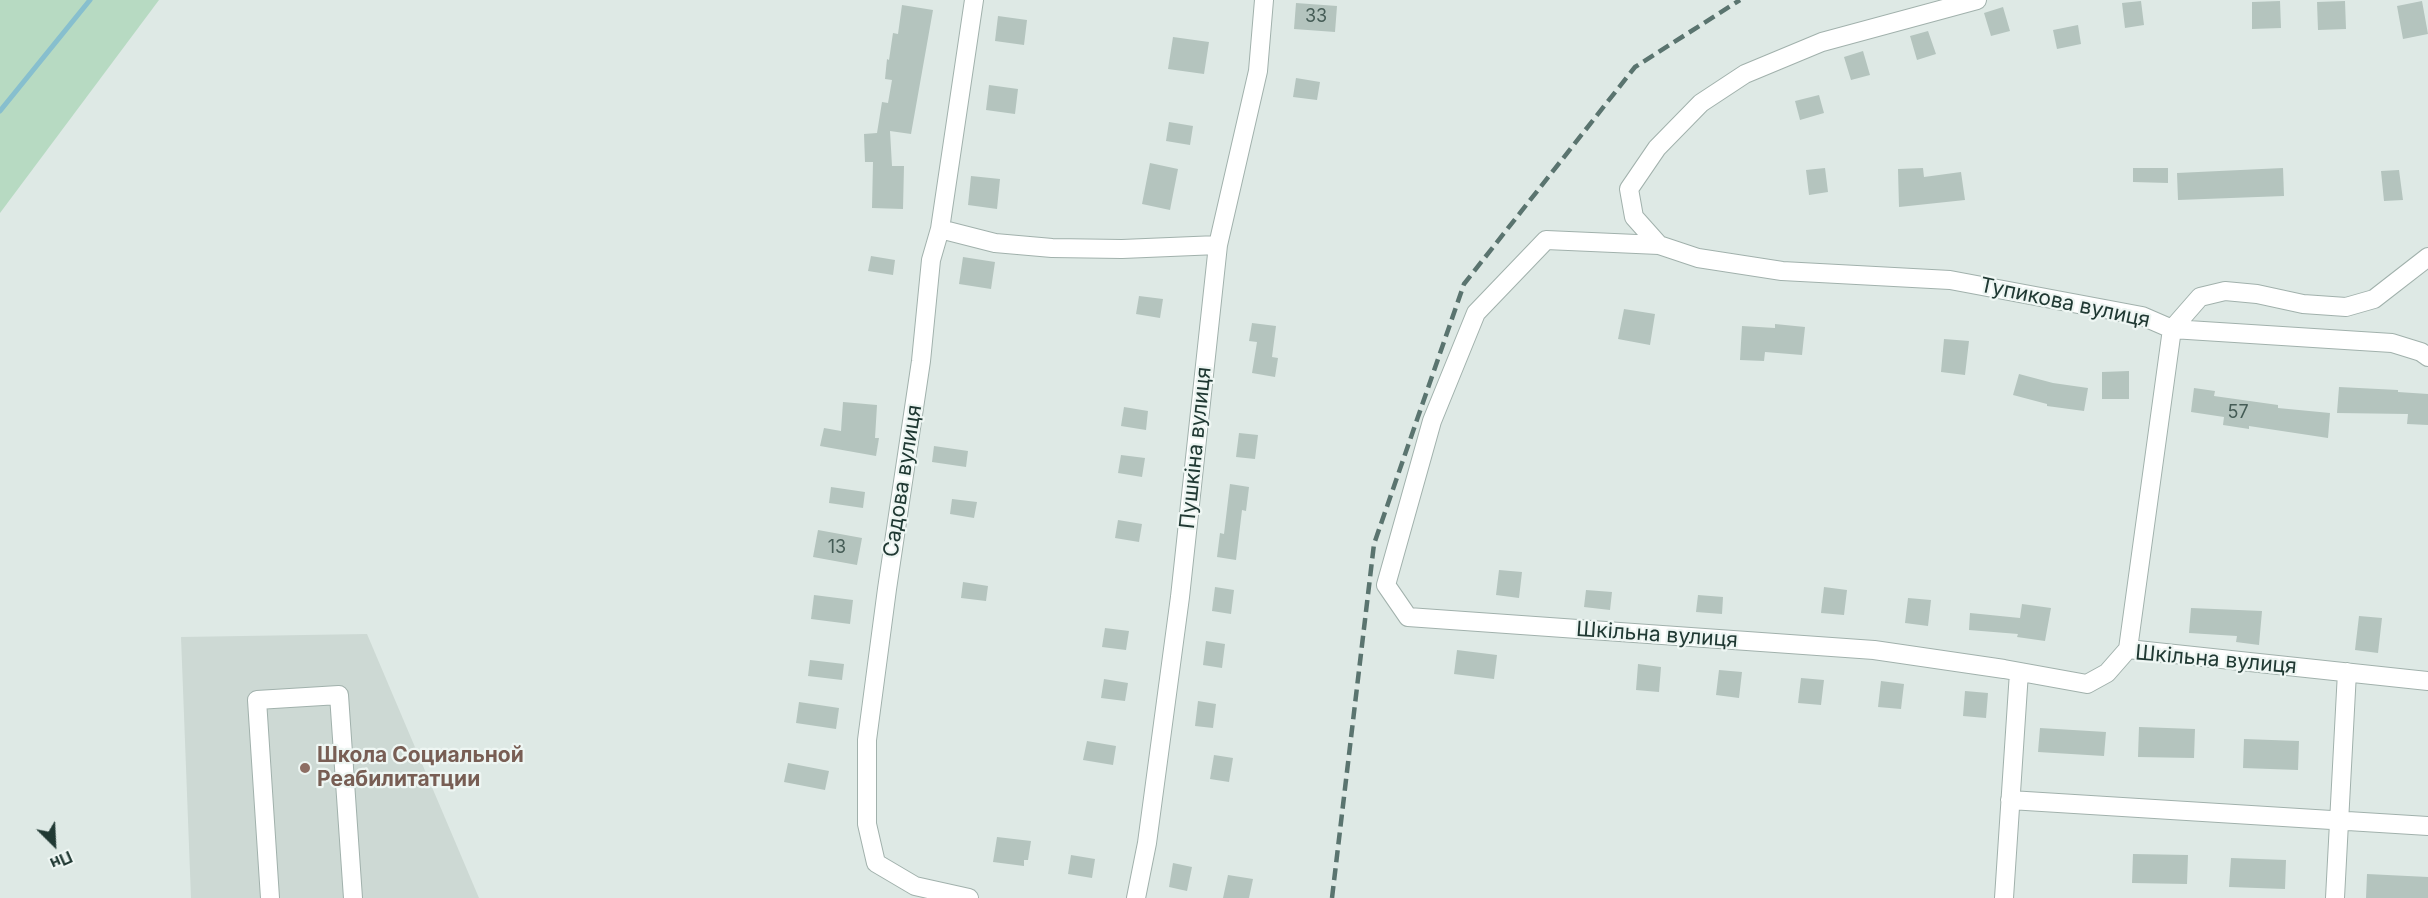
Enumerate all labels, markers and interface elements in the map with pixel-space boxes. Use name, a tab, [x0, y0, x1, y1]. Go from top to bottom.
house number: 33	[1305, 6, 1327, 28]
street label: Тупикова вулиця	[1978, 273, 2152, 333]
street label: Пушкіна вулиця	[1175, 366, 1217, 530]
house number: 57	[2227, 402, 2249, 424]
street label: Садова вулиця	[879, 403, 927, 559]
house number: 13	[828, 537, 846, 559]
street label: Шкільна вулиця	[1575, 617, 1739, 653]
street label: Шкільна вулиця	[2134, 640, 2298, 680]
place label: Школа Социальной Реабилитатции	[317, 743, 524, 793]
marker: Школа Социальной Реабилитатции	[298, 761, 312, 775]
north arrow	[24, 814, 84, 874]
text: Пн	[47, 847, 75, 874]

